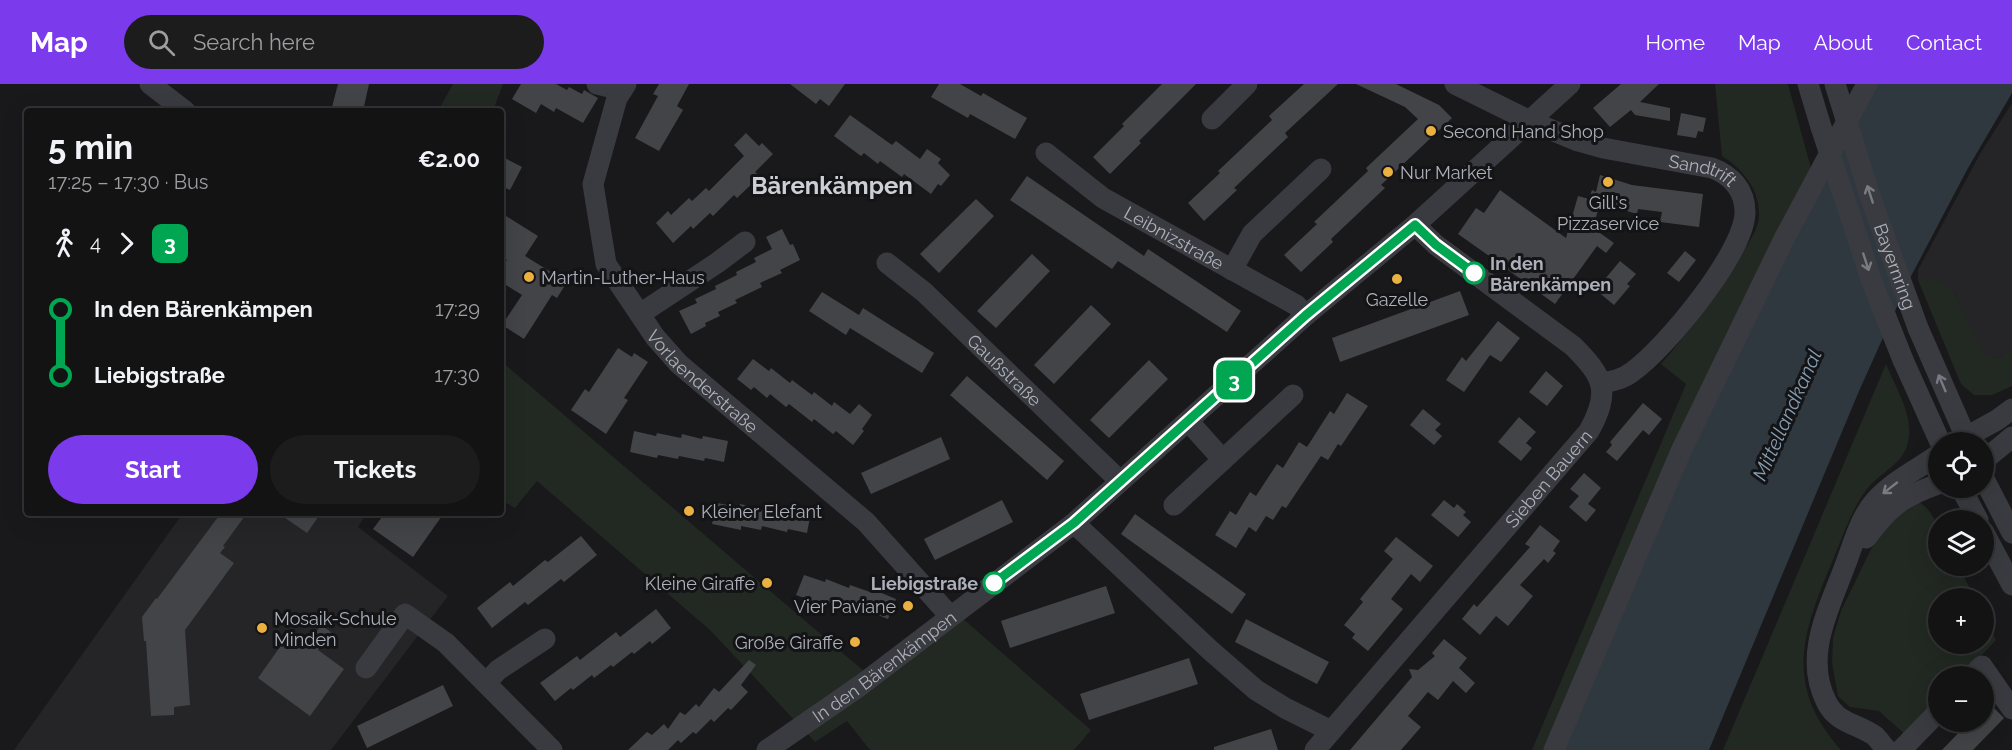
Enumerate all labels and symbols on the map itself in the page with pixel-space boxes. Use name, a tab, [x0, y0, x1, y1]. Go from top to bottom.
place label: Second Hand Shop	[1443, 121, 1604, 142]
marker: Second Hand Shop	[1424, 124, 1438, 138]
street label: Sandtrift	[1667, 150, 1742, 190]
place label: Nur Market	[1400, 162, 1492, 183]
marker: Nur Market	[1381, 165, 1395, 179]
district label: Bärenkämpen	[751, 171, 913, 200]
marker: Gill's Pizzaservice	[1601, 175, 1615, 189]
one-way arrow	[1863, 185, 1874, 204]
place label: Gill's Pizzaservice	[1557, 192, 1659, 234]
street label: Leibnizstraße	[1121, 201, 1228, 274]
street label: Bayernring	[1870, 220, 1921, 312]
one-way arrow	[1861, 252, 1872, 271]
place label: In den Bärenkämpen	[1490, 253, 1611, 295]
marker: In den Bärenkämpen	[1463, 262, 1485, 284]
place label: Martin-Luther-Haus	[541, 267, 705, 288]
marker: Martin-Luther-Haus	[522, 270, 536, 284]
marker: Gazelle	[1390, 272, 1404, 286]
place label: Gazelle	[1366, 289, 1429, 310]
street label: Vorlaenderstraße	[643, 326, 763, 437]
street label: Gaußstraße	[963, 329, 1046, 410]
water label: Mittellandkanal	[1747, 346, 1827, 484]
line badge: 3	[1214, 360, 1254, 400]
one-way arrow	[1936, 375, 1947, 393]
street label: Sieben Bauern	[1501, 425, 1596, 532]
one-way arrow	[1882, 481, 1898, 494]
place label: Kleiner Elefant	[701, 501, 822, 522]
marker: Kleiner Elefant	[682, 504, 696, 518]
marker: Liebigstraße	[983, 572, 1005, 594]
place label: Kleine Giraffe	[645, 573, 755, 594]
place label: Liebigstraße	[871, 573, 978, 594]
marker: Kleine Giraffe	[760, 576, 774, 590]
place label: Vier Paviane	[794, 596, 896, 617]
marker: Vier Paviane	[901, 599, 915, 613]
street label: In den Bärenkämpen	[808, 606, 960, 726]
place label: Mosaik-Schule Minden	[274, 608, 397, 650]
marker: Mosaik-Schule Minden	[255, 621, 269, 635]
place label: Große Giraffe	[735, 632, 843, 653]
marker: Große Giraffe	[848, 635, 862, 649]

